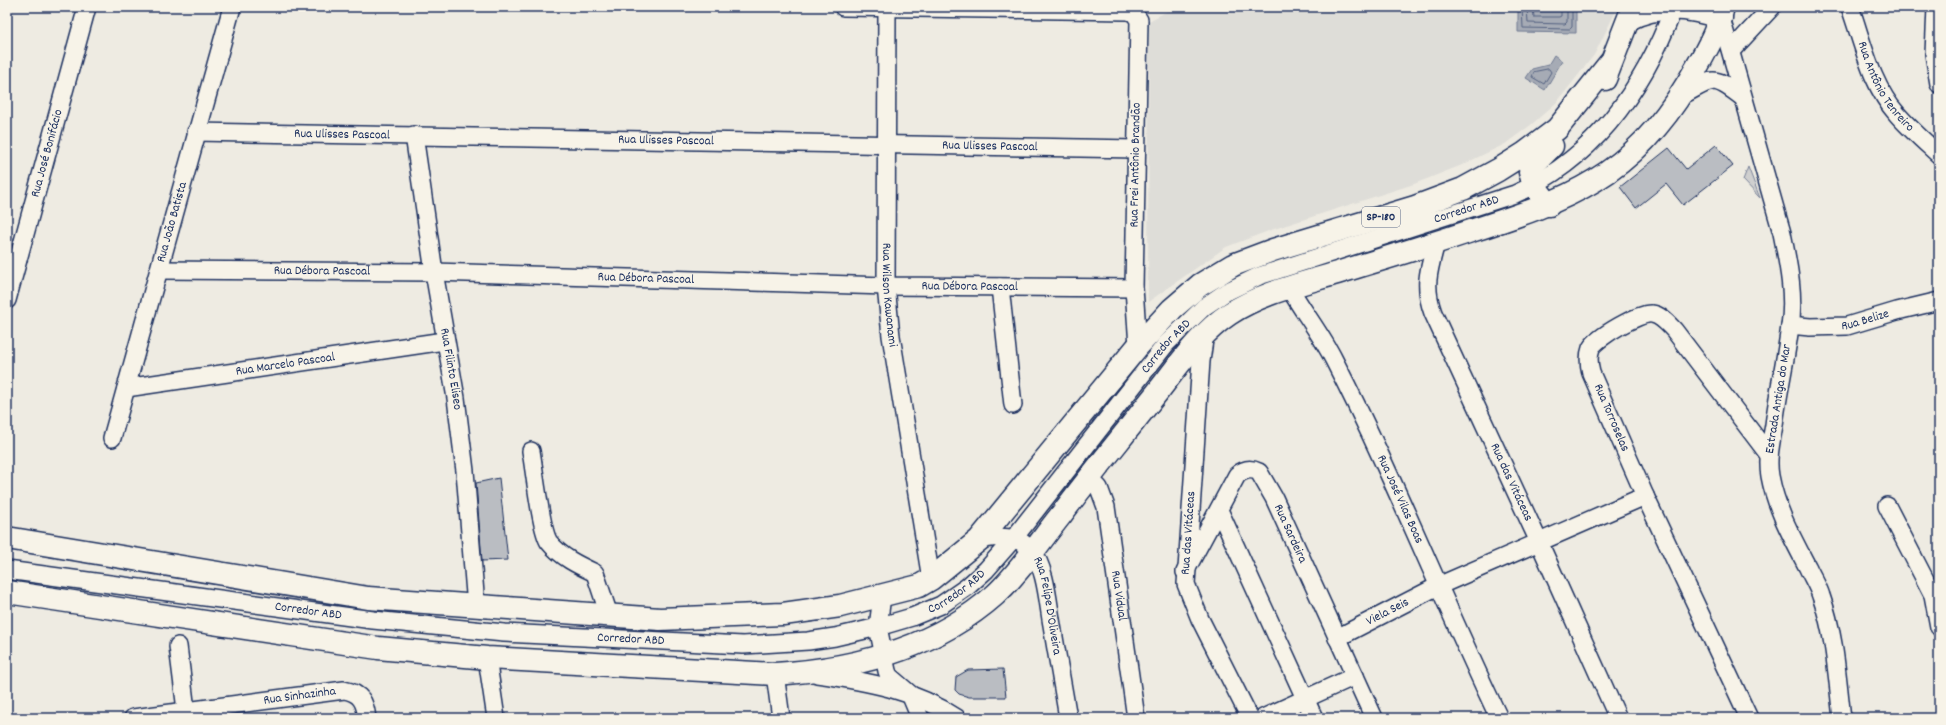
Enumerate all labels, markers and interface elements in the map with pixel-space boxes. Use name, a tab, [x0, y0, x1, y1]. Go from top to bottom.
street label: Rua Antônio Tenreiro	[1852, 39, 1919, 137]
street label: Rua Frei Antônio Brandão	[1125, 102, 1147, 228]
street label: Rua José Bonifácio	[26, 107, 68, 200]
street label: Rua Ulisses Pascoal	[294, 124, 390, 145]
street label: Rua Ulisses Pascoal	[618, 130, 714, 151]
street label: Rua Ulisses Pascoal	[942, 136, 1038, 157]
street label: Rua João Batista	[152, 179, 193, 265]
street label: Corredor ABD	[1431, 190, 1502, 229]
road number: SP-180	[1362, 207, 1400, 227]
street label: Rua Wilson Kawanami	[876, 243, 902, 349]
street label: Rua Débora Pascoal	[274, 261, 370, 281]
street label: Rua Débora Pascoal	[597, 268, 694, 290]
street label: Rua Débora Pascoal	[921, 277, 1018, 297]
street label: Rua Belize	[1841, 304, 1892, 336]
street label: Corredor ABD	[1137, 315, 1196, 378]
street label: Rua Filinto Eliseo	[434, 327, 467, 411]
street label: Estrada Antiga do Mar	[1761, 343, 1797, 455]
street label: Rua Marcelo Pascoal	[234, 348, 336, 381]
street label: Rua Torroselas	[1588, 381, 1634, 455]
street label: Rua das Vitáceas	[1485, 440, 1538, 524]
street label: Rua José Vilas Boas	[1372, 452, 1428, 547]
street label: Rua das Vitáceas	[1177, 490, 1201, 576]
street label: Rua Sardeira	[1269, 501, 1312, 567]
street label: Rua Felipe D'Oliveira	[1028, 553, 1067, 657]
street label: Corredor ABD	[925, 565, 990, 619]
street label: Rua Vidual	[1106, 569, 1132, 622]
street label: Viela Seis	[1363, 593, 1412, 631]
street label: Corredor ABD	[274, 597, 343, 625]
street label: Corredor ABD	[597, 628, 665, 651]
street label: Rua Sinhazinha	[262, 682, 338, 710]

